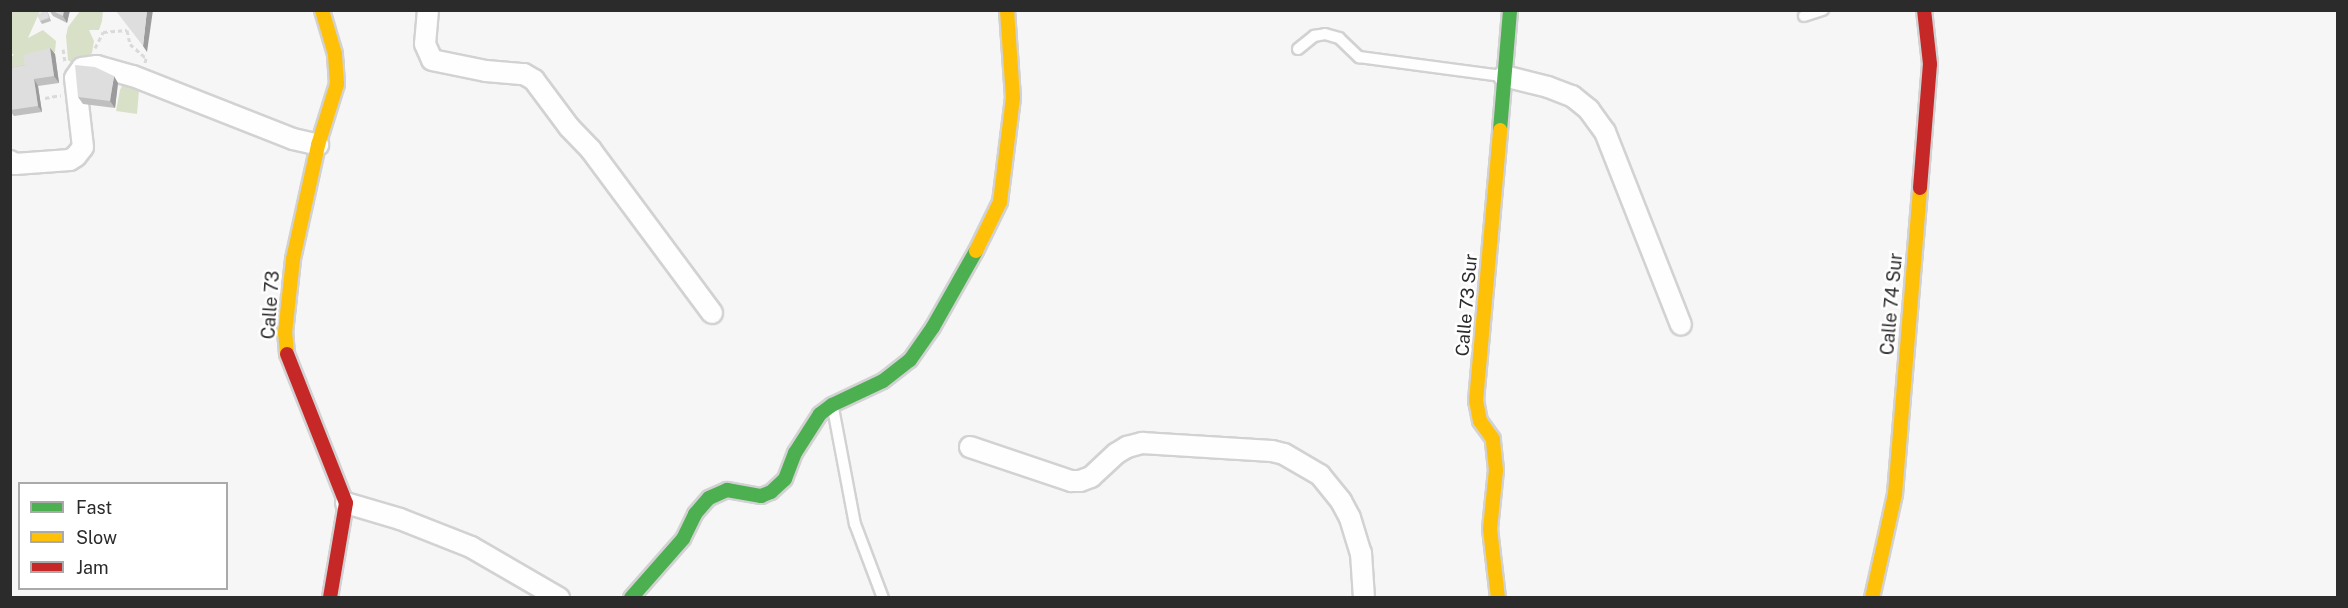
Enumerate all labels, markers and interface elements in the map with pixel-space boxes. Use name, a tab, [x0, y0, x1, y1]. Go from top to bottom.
street label: Calle 74 Sur	[1877, 252, 1907, 356]
street label: Calle 73 Sur	[1452, 253, 1482, 357]
street label: Calle 73	[258, 270, 284, 340]
legend	[18, 482, 228, 590]
text: Fast	[76, 497, 112, 518]
text: Slow	[76, 527, 117, 548]
text: Jam	[76, 557, 109, 578]

